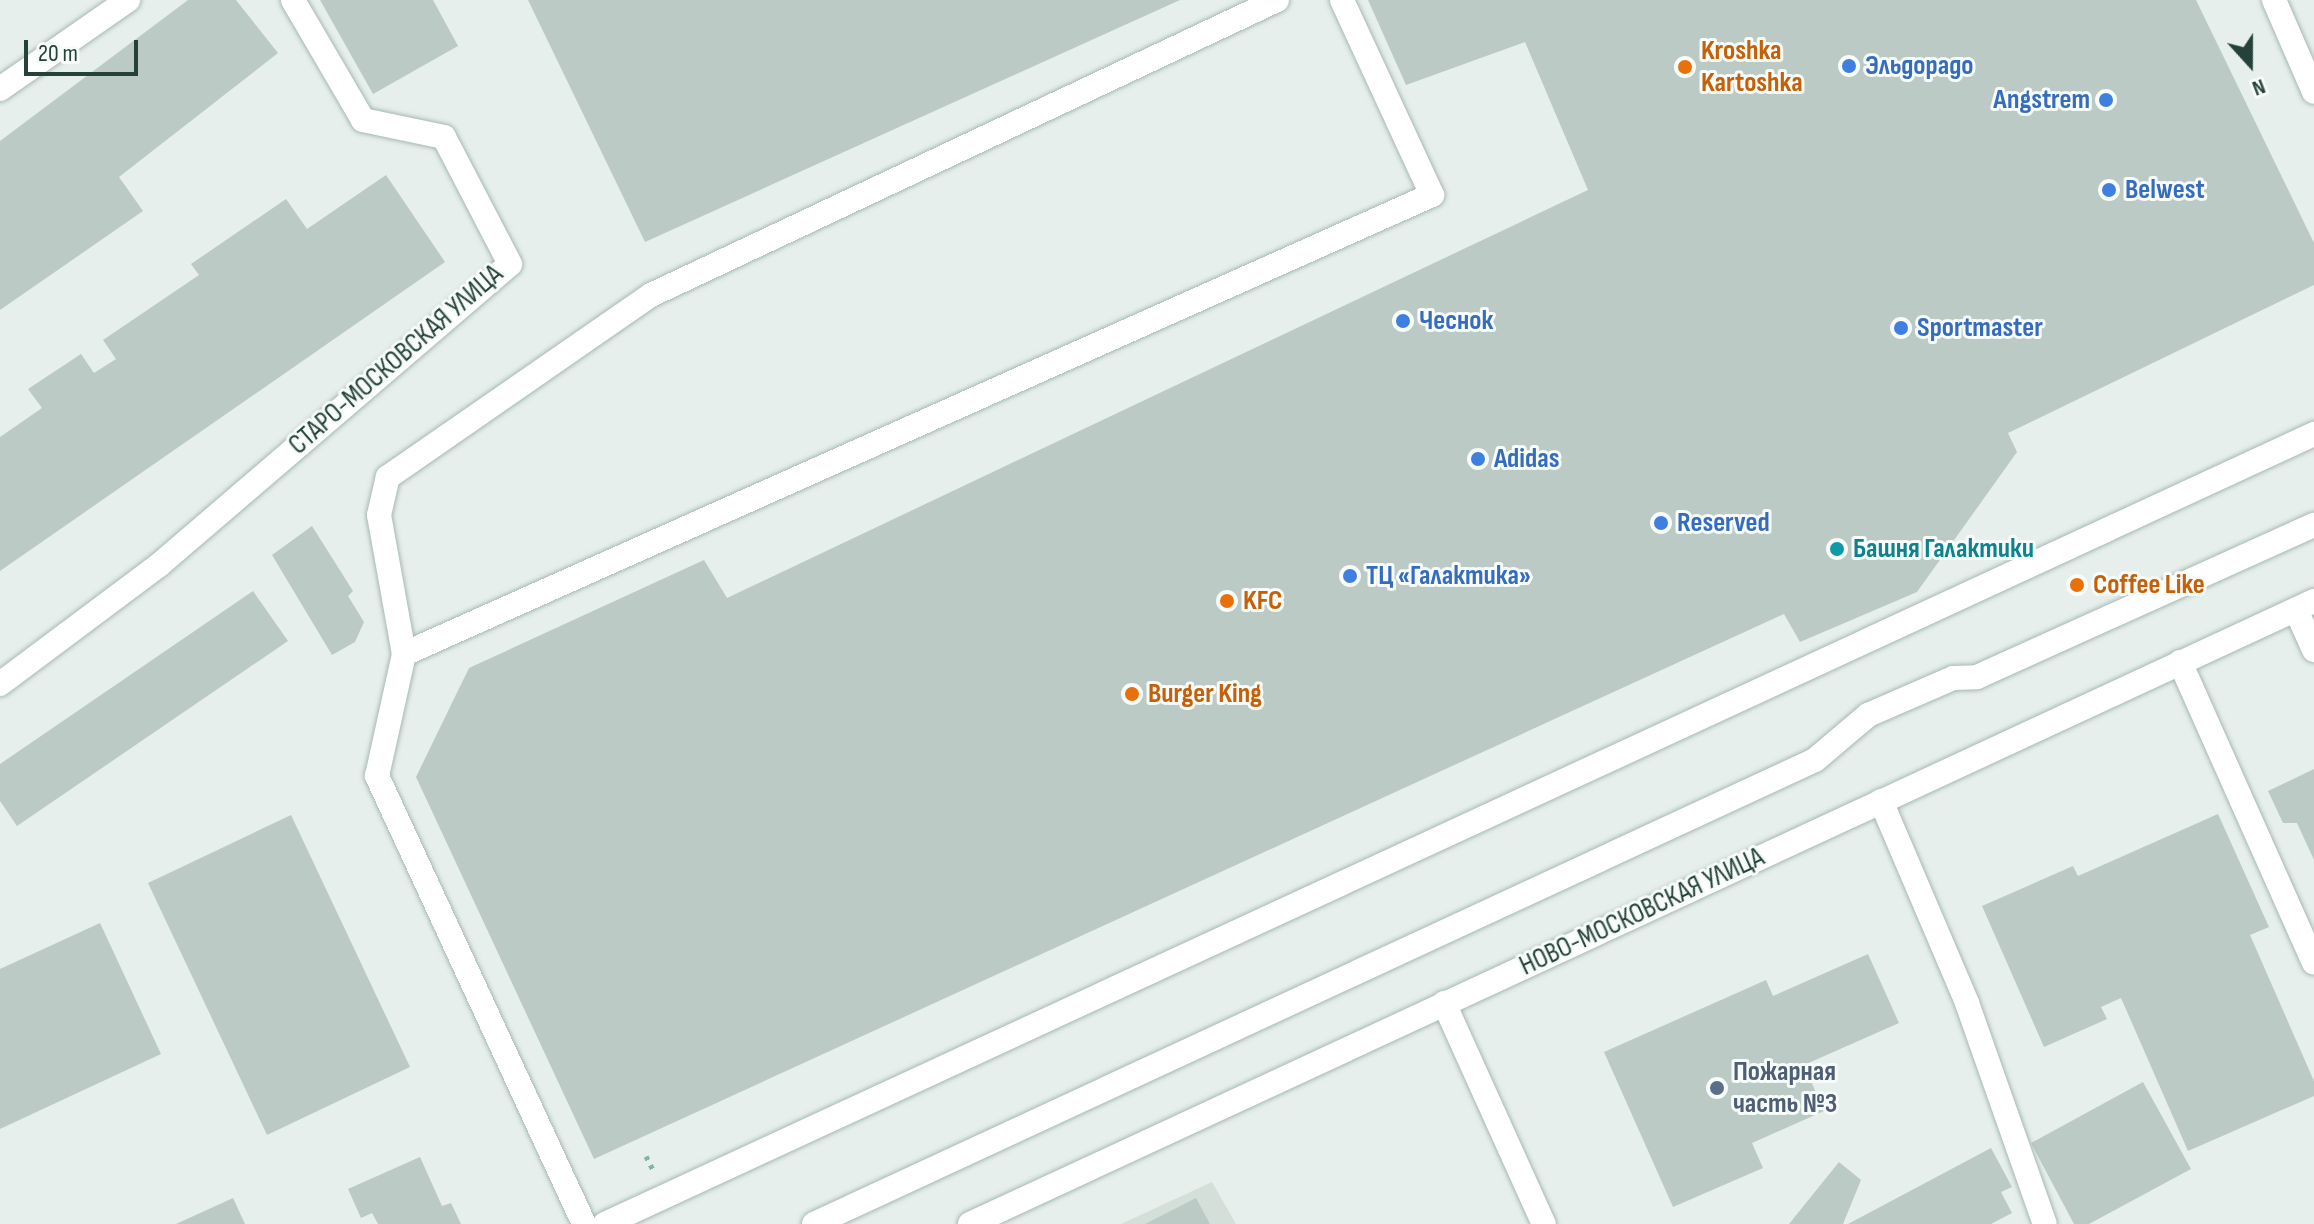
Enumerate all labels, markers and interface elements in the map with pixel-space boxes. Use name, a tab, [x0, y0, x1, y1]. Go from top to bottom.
scale bar	[28, 24, 142, 74]
north arrow	[2210, 24, 2290, 104]
place label: Kroshka Kartoshka	[1701, 34, 1803, 100]
text: 20 m	[38, 39, 78, 68]
place label: Эльдорадо	[1865, 49, 1973, 83]
marker: Эльдорадо	[1840, 57, 1858, 75]
marker: Kroshka Kartoshka	[1676, 58, 1694, 76]
text: N	[2248, 72, 2269, 102]
place label: Angstrem	[1993, 83, 2090, 117]
marker: Angstrem	[2097, 91, 2115, 109]
place label: Belwest	[2125, 173, 2205, 207]
marker: Belwest	[2100, 181, 2118, 199]
street label: СТАРО-МОСКОВСКАЯ УЛИЦА	[282, 258, 510, 462]
place label: Чеснок	[1419, 304, 1493, 338]
place label: Sportmaster	[1917, 311, 2043, 345]
marker: Чеснок	[1394, 312, 1412, 330]
marker: Sportmaster	[1892, 319, 1910, 337]
place label: Adidas	[1494, 442, 1559, 476]
marker: Adidas	[1469, 450, 1487, 468]
place label: Reserved	[1677, 506, 1770, 540]
marker: Reserved	[1652, 514, 1670, 532]
place label: Башня Галактики	[1853, 532, 2034, 566]
marker: Башня Галактики	[1828, 540, 1846, 558]
place label: ТЦ «Галактика»	[1366, 559, 1531, 593]
marker: ТЦ «Галактика»	[1341, 567, 1359, 585]
place label: Coffee Like	[2093, 568, 2205, 602]
marker: Coffee Like	[2068, 576, 2086, 594]
place label: KFC	[1243, 584, 1282, 618]
marker: KFC	[1218, 592, 1236, 610]
place label: Burger King	[1148, 677, 1262, 711]
marker: Burger King	[1123, 685, 1141, 703]
street label: НОВО-МОСКОВСКАЯ УЛИЦА	[1514, 841, 1770, 983]
place label: Пожарная часть №3	[1733, 1055, 1837, 1121]
marker: Пожарная часть №3	[1708, 1079, 1726, 1097]

